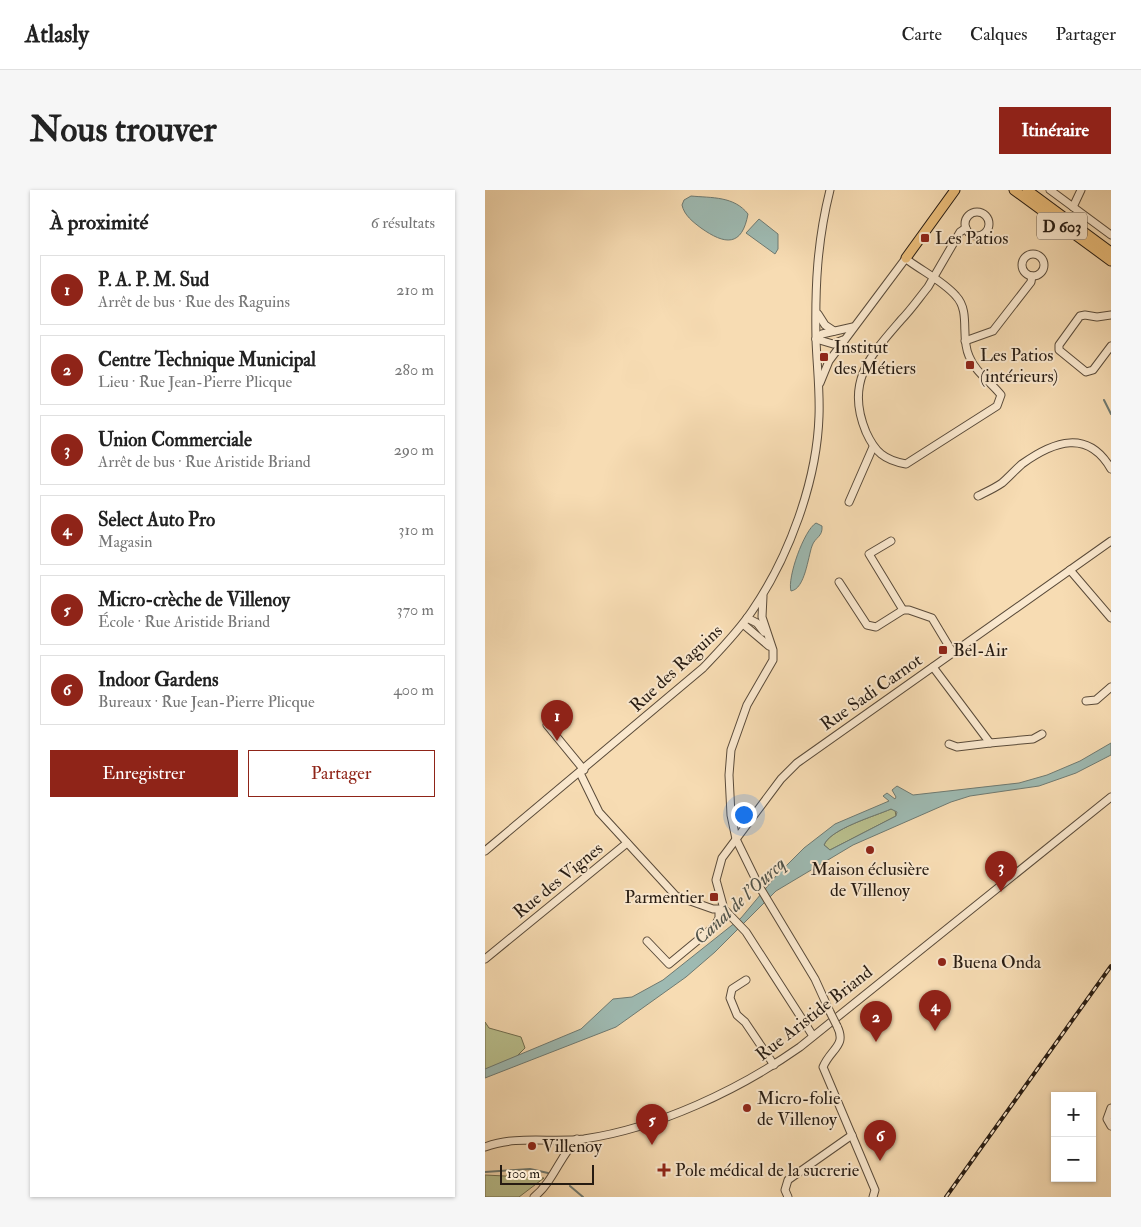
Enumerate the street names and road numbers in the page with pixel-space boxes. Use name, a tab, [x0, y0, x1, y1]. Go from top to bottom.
road number: D 603	[1037, 212, 1087, 240]
street label: Rue des Raguins	[625, 620, 728, 717]
street label: Rue Sadi Carnot	[816, 649, 927, 736]
street label: Rue des Vignes	[509, 837, 608, 924]
street label: Rue Aristide Briand	[751, 961, 877, 1066]

